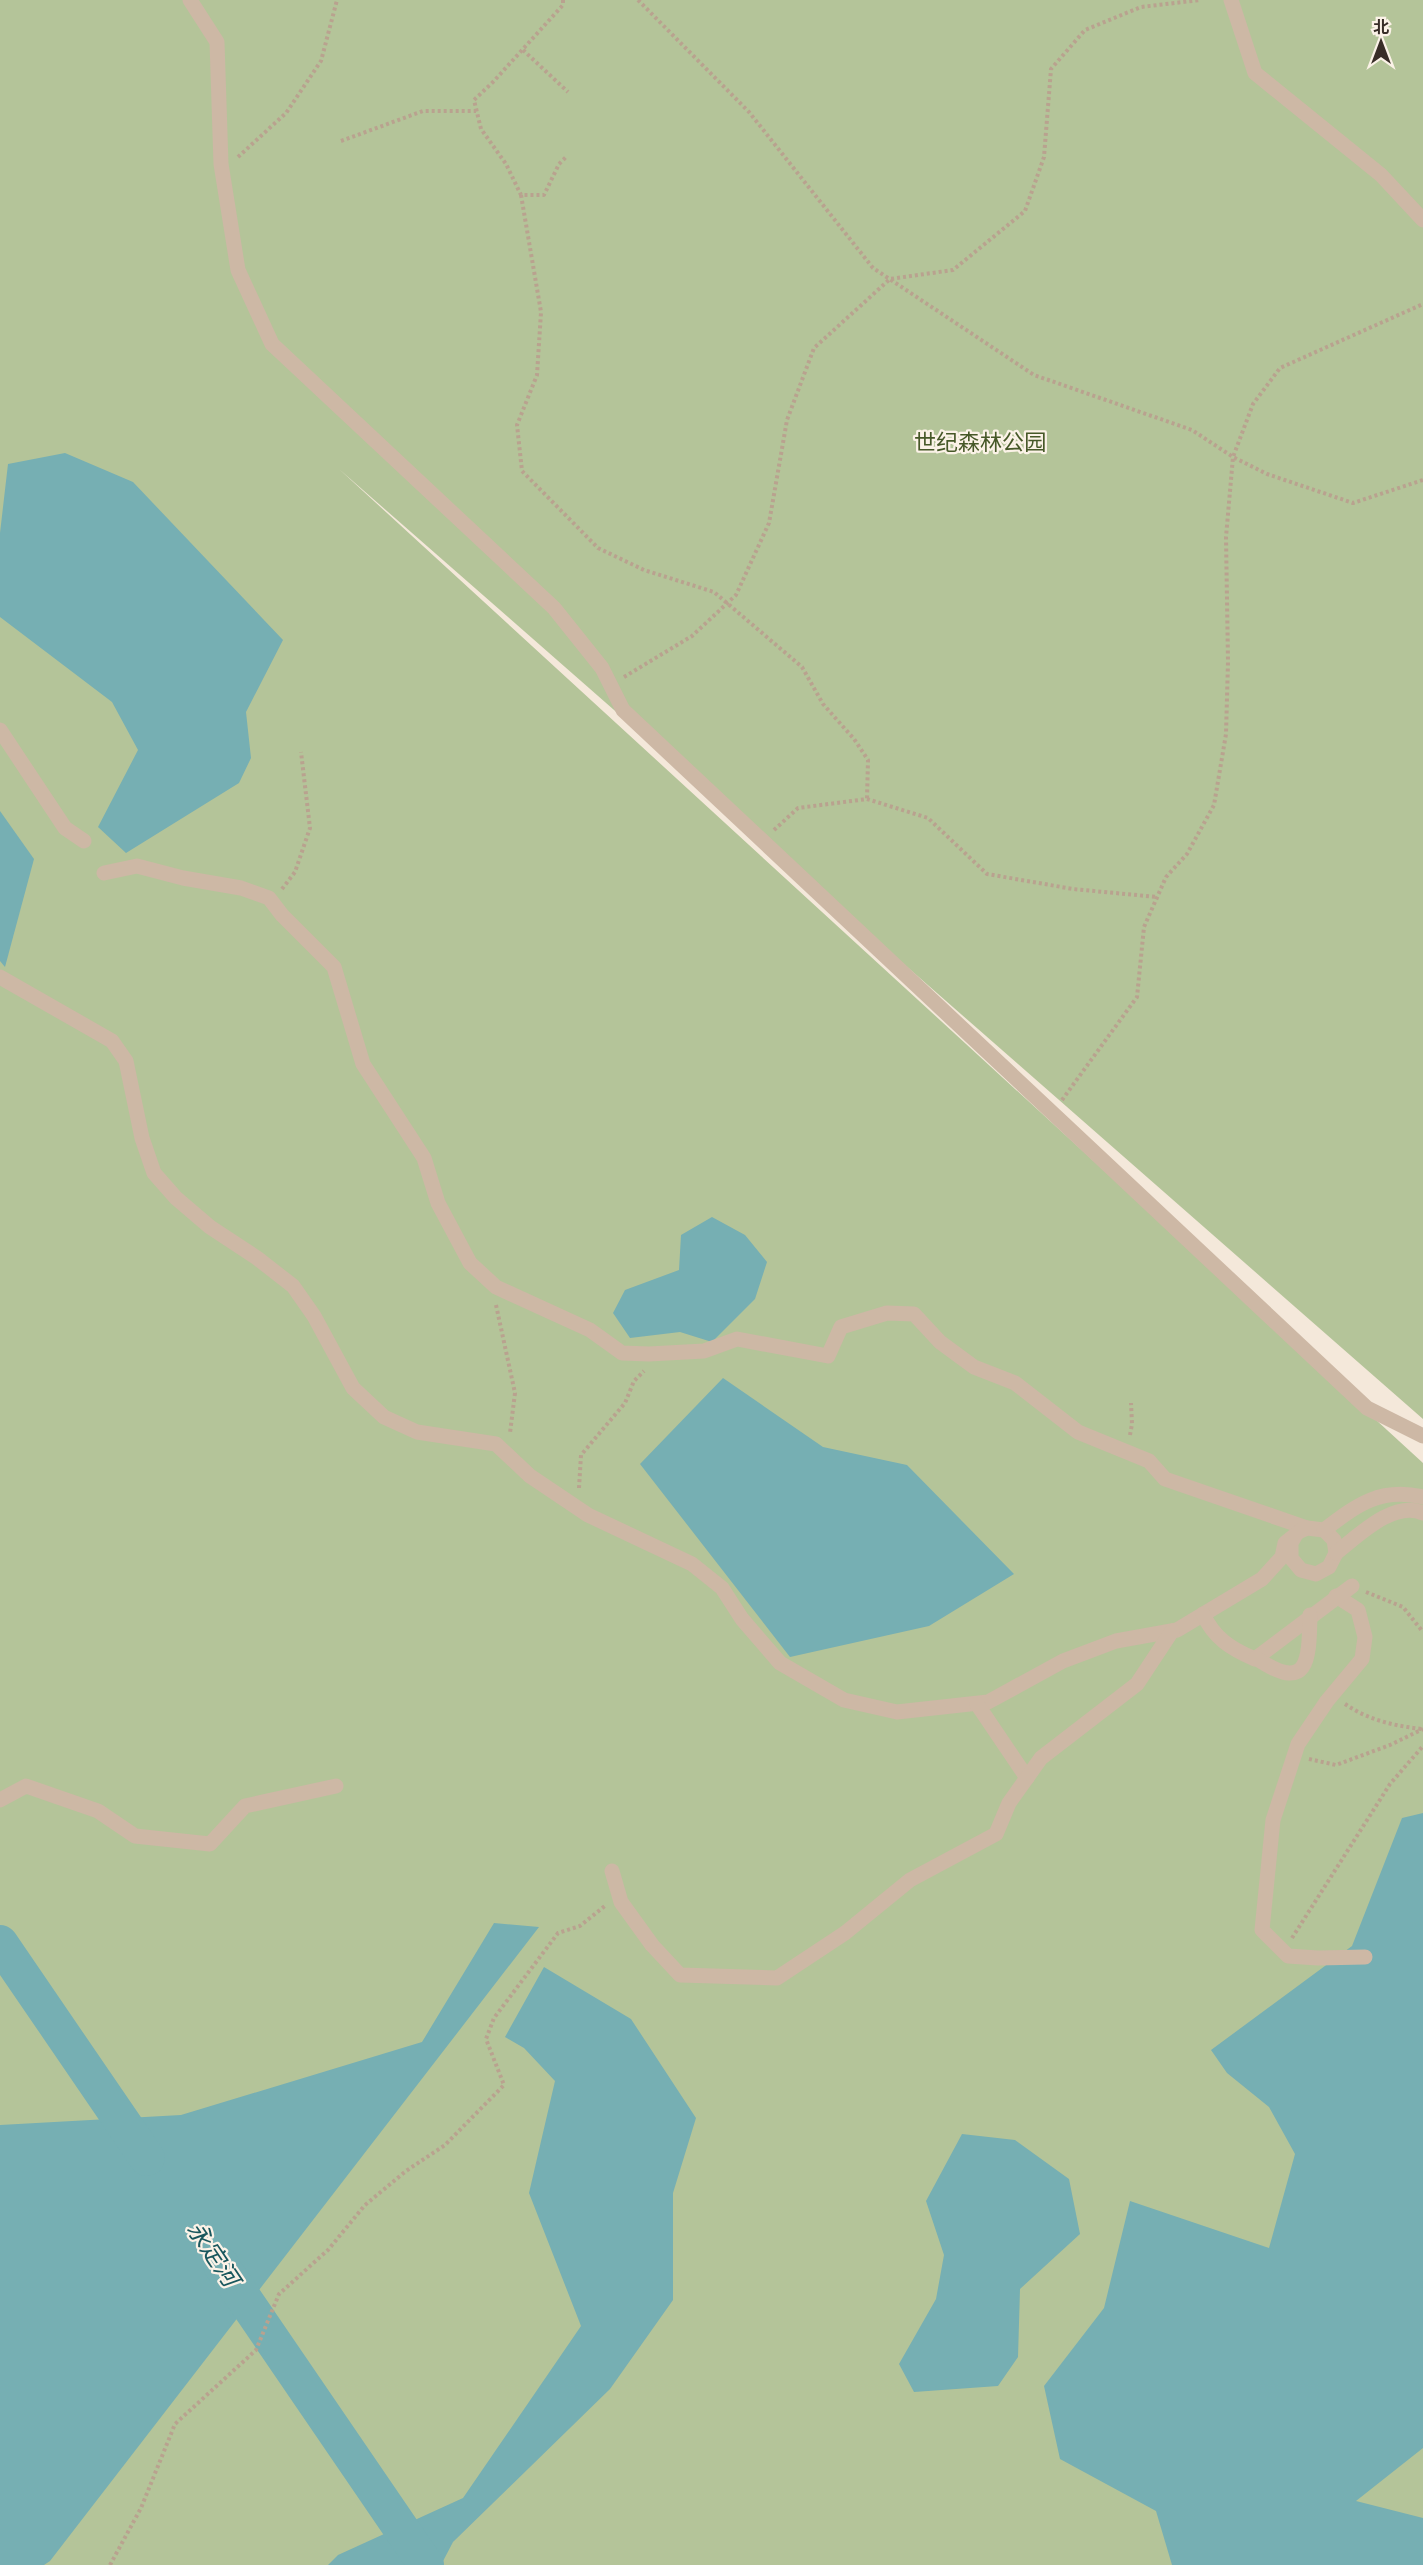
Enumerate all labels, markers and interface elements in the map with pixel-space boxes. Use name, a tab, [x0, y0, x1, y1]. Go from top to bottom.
north arrow	[1351, 12, 1411, 72]
text: 北	[1373, 19, 1389, 36]
park label: 世纪森林公园	[914, 431, 1046, 454]
water label: 永定河	[182, 2217, 246, 2294]

